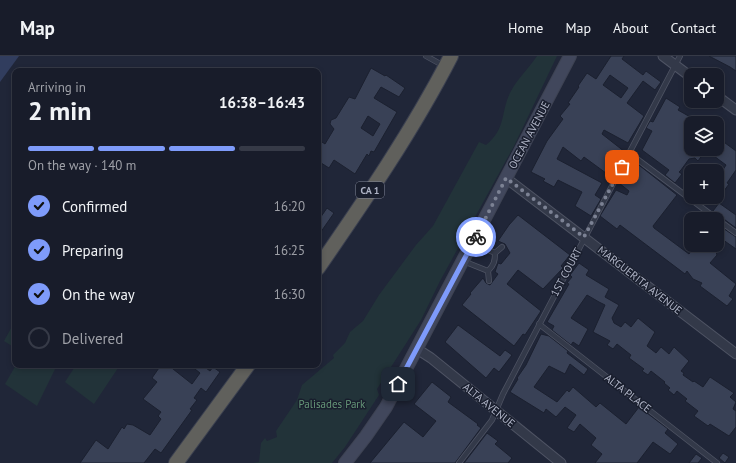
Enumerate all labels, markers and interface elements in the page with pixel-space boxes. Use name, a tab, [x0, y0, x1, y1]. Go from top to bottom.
text: Map	[20, 16, 55, 40]
text: Home	[508, 19, 543, 37]
text: Map	[565, 19, 591, 37]
text: About	[613, 19, 649, 37]
text: Contact	[671, 19, 716, 37]
map controls	[684, 68, 724, 252]
button: locate	[684, 68, 724, 108]
text: Arriving in	[28, 79, 86, 96]
text: 16:38–16:43	[219, 93, 305, 112]
text: 2 min	[28, 94, 91, 127]
street label: OCEAN AVENUE	[505, 99, 553, 171]
button: layers	[684, 116, 724, 156]
pin	[605, 150, 639, 184]
icon: bag	[611, 156, 633, 178]
text: On the way · 140 m	[28, 157, 136, 174]
button: +	[684, 164, 724, 204]
road number: CA 1	[356, 182, 384, 198]
icon: check	[28, 195, 50, 217]
text: Confirmed	[62, 197, 127, 216]
text: 16:20	[274, 198, 305, 215]
button: −	[684, 212, 724, 252]
courier	[456, 217, 496, 257]
icon: bike	[465, 226, 487, 248]
icon: check	[28, 239, 50, 261]
text: Preparing	[62, 241, 124, 260]
text: 16:25	[274, 242, 305, 259]
street label: MARGUERITA AVENUE	[595, 243, 685, 317]
street label: 1ST COURT	[547, 245, 585, 299]
icon: check	[28, 283, 50, 305]
text: On the way	[62, 285, 135, 304]
text: 16:30	[274, 286, 305, 303]
text: Delivered	[62, 329, 123, 348]
pin	[381, 367, 415, 401]
street label: ALTA PLACE	[602, 370, 654, 416]
icon: home	[387, 373, 409, 395]
street label: ALTA AVENUE	[460, 380, 518, 430]
park label: Palisades Park	[299, 397, 366, 411]

